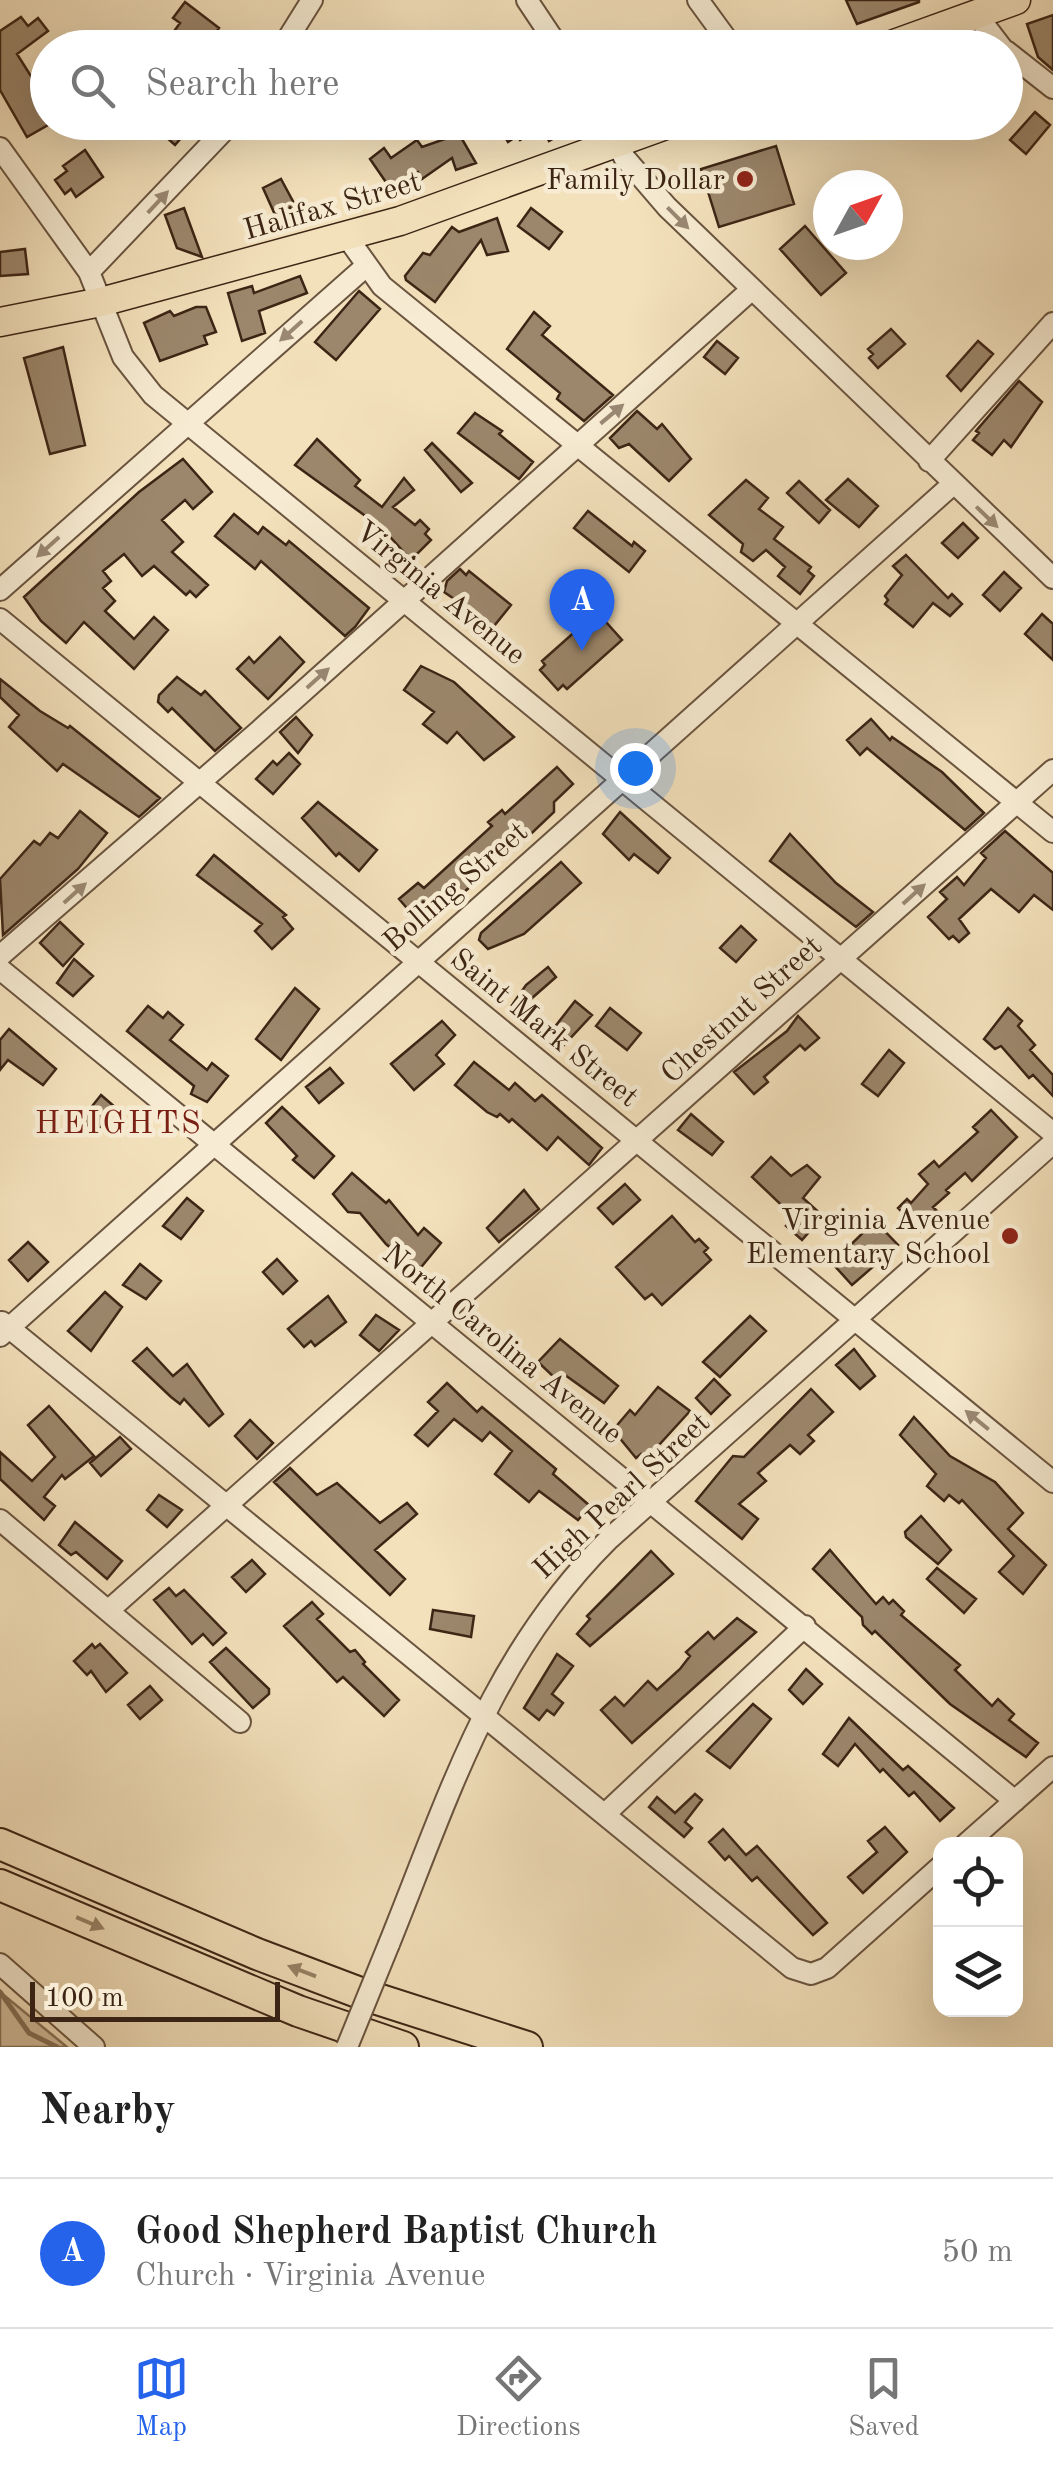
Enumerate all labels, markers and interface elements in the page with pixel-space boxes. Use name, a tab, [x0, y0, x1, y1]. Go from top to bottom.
search box	[30, 30, 1023, 140]
icon: search	[65, 58, 120, 113]
text: Search here	[145, 66, 340, 104]
place label: Family Dollar	[546, 166, 725, 196]
street label: Halifax Street	[241, 167, 425, 247]
marker: Family Dollar	[734, 168, 756, 190]
north arrow	[813, 170, 903, 260]
one-way arrow	[146, 190, 169, 214]
one-way arrow	[666, 206, 690, 229]
one-way arrow	[279, 319, 303, 342]
one-way arrow	[599, 403, 624, 425]
one-way arrow	[975, 505, 999, 528]
street label: Virginia Avenue	[349, 516, 531, 671]
one-way arrow	[36, 535, 60, 558]
pin: A	[550, 568, 614, 651]
one-way arrow	[305, 668, 330, 690]
your location	[610, 743, 661, 794]
street label: Bolling Street	[378, 817, 534, 958]
one-way arrow	[62, 883, 87, 905]
one-way arrow	[901, 884, 926, 906]
street label: Chestnut Street	[656, 931, 828, 1090]
street label: Saint Mark Street	[444, 944, 643, 1113]
district label: HEIGHTS	[35, 1109, 203, 1141]
place label: Virginia Avenue Elementary School	[746, 1206, 990, 1270]
marker: Virginia Avenue Elementary School	[999, 1225, 1021, 1247]
street label: North Carolina Avenue	[376, 1239, 627, 1450]
street label: High Pearl Street	[529, 1408, 716, 1585]
one-way arrow	[965, 1410, 990, 1431]
map controls	[933, 1837, 1023, 2017]
button: locate	[933, 1837, 1023, 1927]
one-way arrow	[75, 1915, 105, 1931]
button: layers	[933, 1927, 1023, 2017]
one-way arrow	[287, 1963, 317, 1978]
scale bar	[30, 1977, 280, 2022]
text: 100 m	[45, 1985, 124, 2013]
text: Nearby	[40, 2091, 176, 2133]
text: Good Shepherd Baptist Church	[135, 2214, 658, 2252]
text: A	[60, 2237, 85, 2269]
text: 50 m	[942, 2237, 1013, 2269]
text: Church · Virginia Avenue	[135, 2261, 486, 2293]
tab: Map	[134, 2351, 189, 2446]
tab: Directions	[456, 2351, 581, 2446]
tab: Saved	[848, 2351, 919, 2446]

